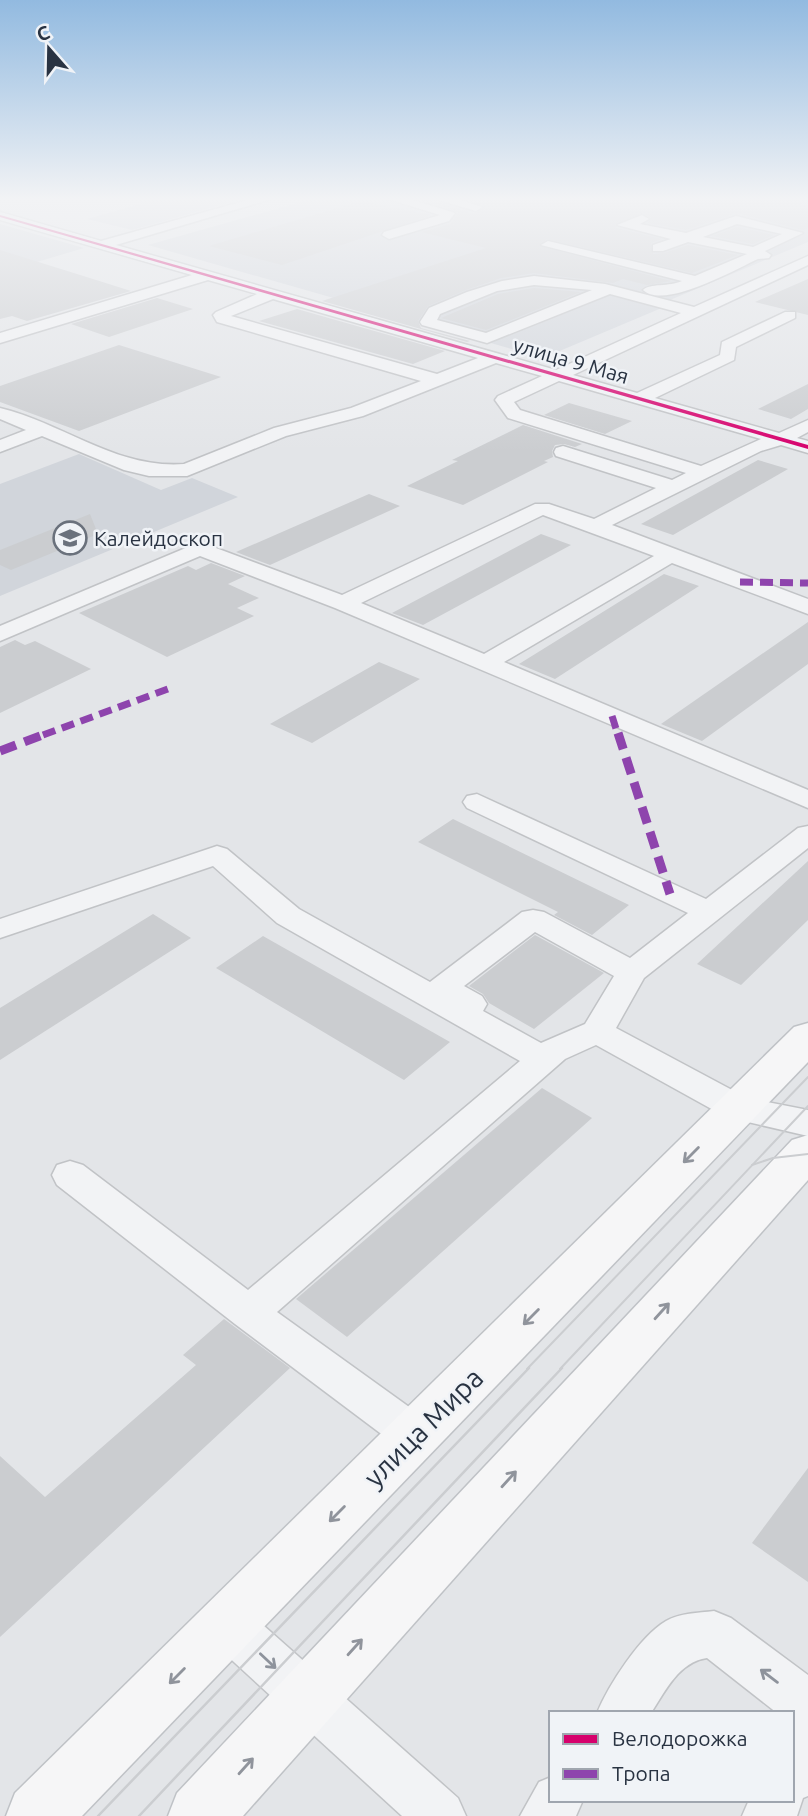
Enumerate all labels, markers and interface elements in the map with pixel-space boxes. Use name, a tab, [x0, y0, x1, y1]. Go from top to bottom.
north arrow	[14, 14, 84, 84]
text: С	[34, 21, 53, 45]
street label: улица 9 Мая	[510, 332, 632, 388]
school or university icon: Калейдоскоп	[51, 519, 89, 557]
place label: Калейдоскоп	[94, 526, 223, 550]
one-way arrow	[683, 1147, 700, 1164]
one-way arrow	[654, 1302, 670, 1320]
one-way arrow	[523, 1308, 540, 1325]
street label: улица Мира	[357, 1361, 489, 1493]
one-way arrow	[500, 1471, 517, 1488]
one-way arrow	[329, 1505, 346, 1522]
one-way arrow	[347, 1638, 363, 1656]
one-way arrow	[259, 1653, 277, 1669]
one-way arrow	[169, 1667, 186, 1684]
one-way arrow	[761, 1669, 779, 1684]
legend	[549, 1711, 794, 1802]
text: Велодорожка	[612, 1726, 748, 1750]
one-way arrow	[238, 1758, 255, 1775]
text: Тропа	[612, 1761, 671, 1785]

